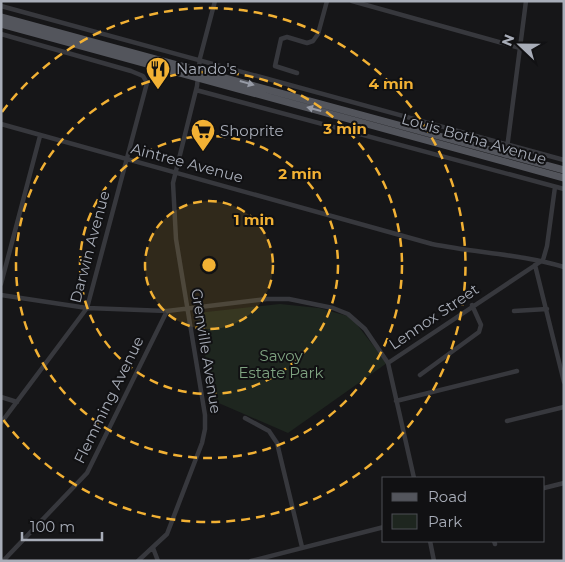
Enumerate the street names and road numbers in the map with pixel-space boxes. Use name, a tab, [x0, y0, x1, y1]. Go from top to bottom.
street label: Louis Botha Avenue	[400, 109, 549, 168]
street label: Aintree Avenue	[129, 138, 245, 187]
street label: Darwin Avenue	[65, 189, 114, 305]
street label: Lennox Street	[385, 279, 482, 354]
street label: Grenville Avenue	[187, 287, 226, 415]
street label: Flemming Avenue	[69, 333, 148, 467]

